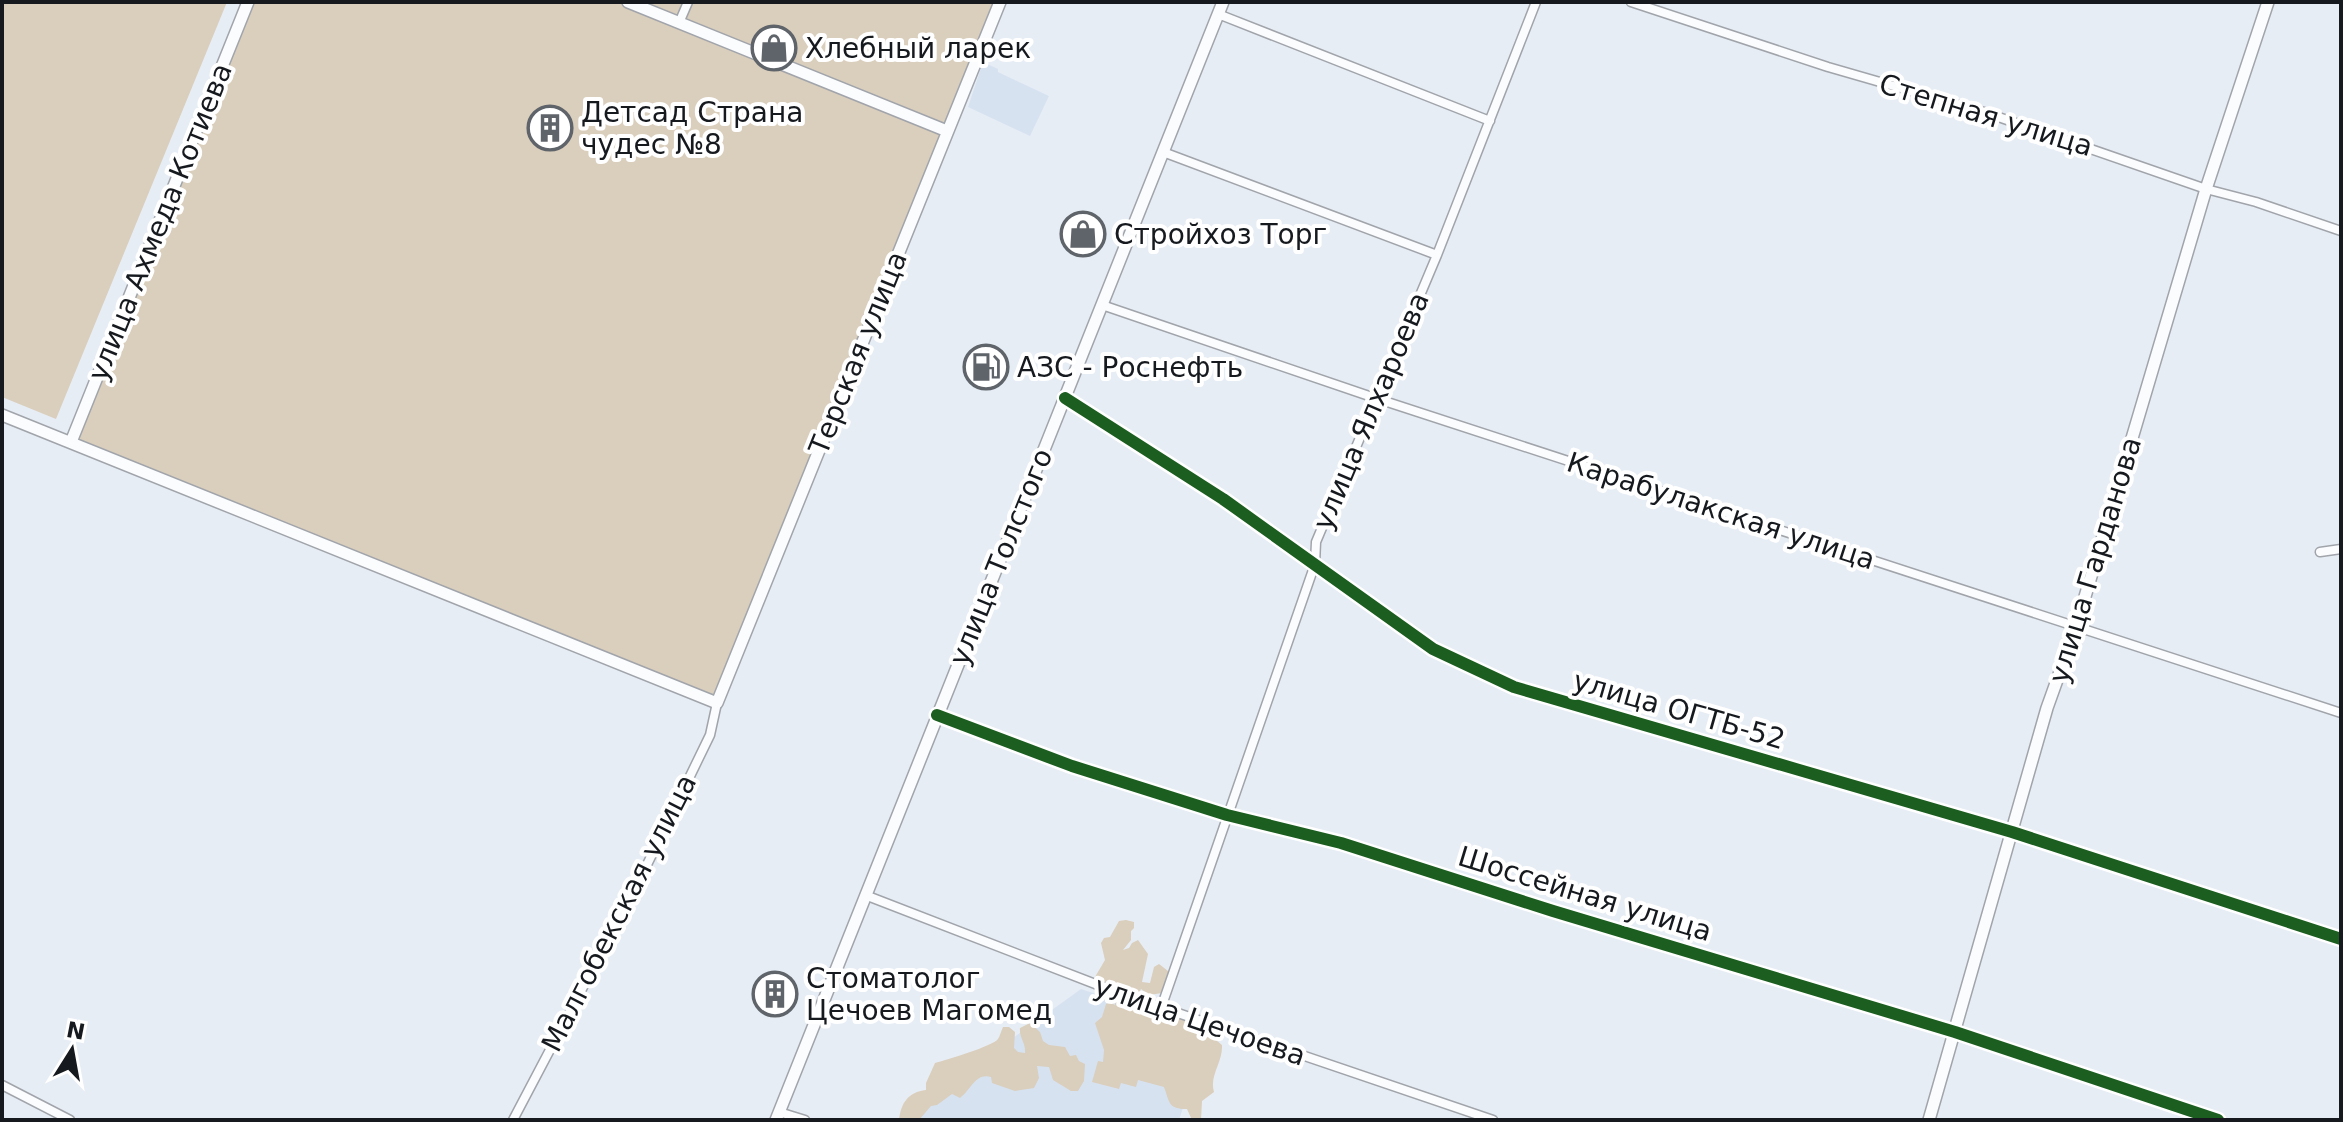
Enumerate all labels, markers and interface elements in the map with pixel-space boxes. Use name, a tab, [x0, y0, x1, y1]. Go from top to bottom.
shop icon: Хлебный ларек	[750, 24, 798, 72]
place label: Хлебный ларек	[805, 32, 1031, 65]
street label: улица Ахмеда Котиева	[81, 58, 239, 386]
street label: Степная улица	[1875, 67, 2097, 163]
place label: Детсад Страна чудес №8	[581, 96, 803, 161]
building icon: Детсад Страна чудес №8	[526, 104, 574, 152]
shop icon: Стройхоз Торг	[1059, 210, 1107, 258]
place label: Стройхоз Торг	[1114, 218, 1327, 251]
street label: Терская улица	[802, 247, 914, 460]
street label: улица Ялхароева	[1306, 287, 1436, 535]
fuel station icon: АЗС - Роснефть	[962, 343, 1010, 391]
place label: АЗС - Роснефть	[1017, 351, 1243, 384]
street label: улица Гарданова	[2042, 433, 2148, 687]
street label: улица Толстого	[943, 444, 1059, 670]
street label: Карабулакская улица	[1563, 446, 1879, 576]
street label: улица ОГТБ-52	[1569, 664, 1789, 756]
street label: Малгобекская улица	[535, 769, 703, 1057]
street label: Шоссейная улица	[1454, 840, 1716, 948]
place label: Стоматолог Цечоев Магомед	[806, 962, 1052, 1027]
street label: улица Цечоева	[1090, 969, 1310, 1073]
building icon: Стоматолог Цечоев Магомед	[751, 970, 799, 1018]
north arrow	[32, 1010, 112, 1090]
text: N	[64, 1017, 87, 1045]

